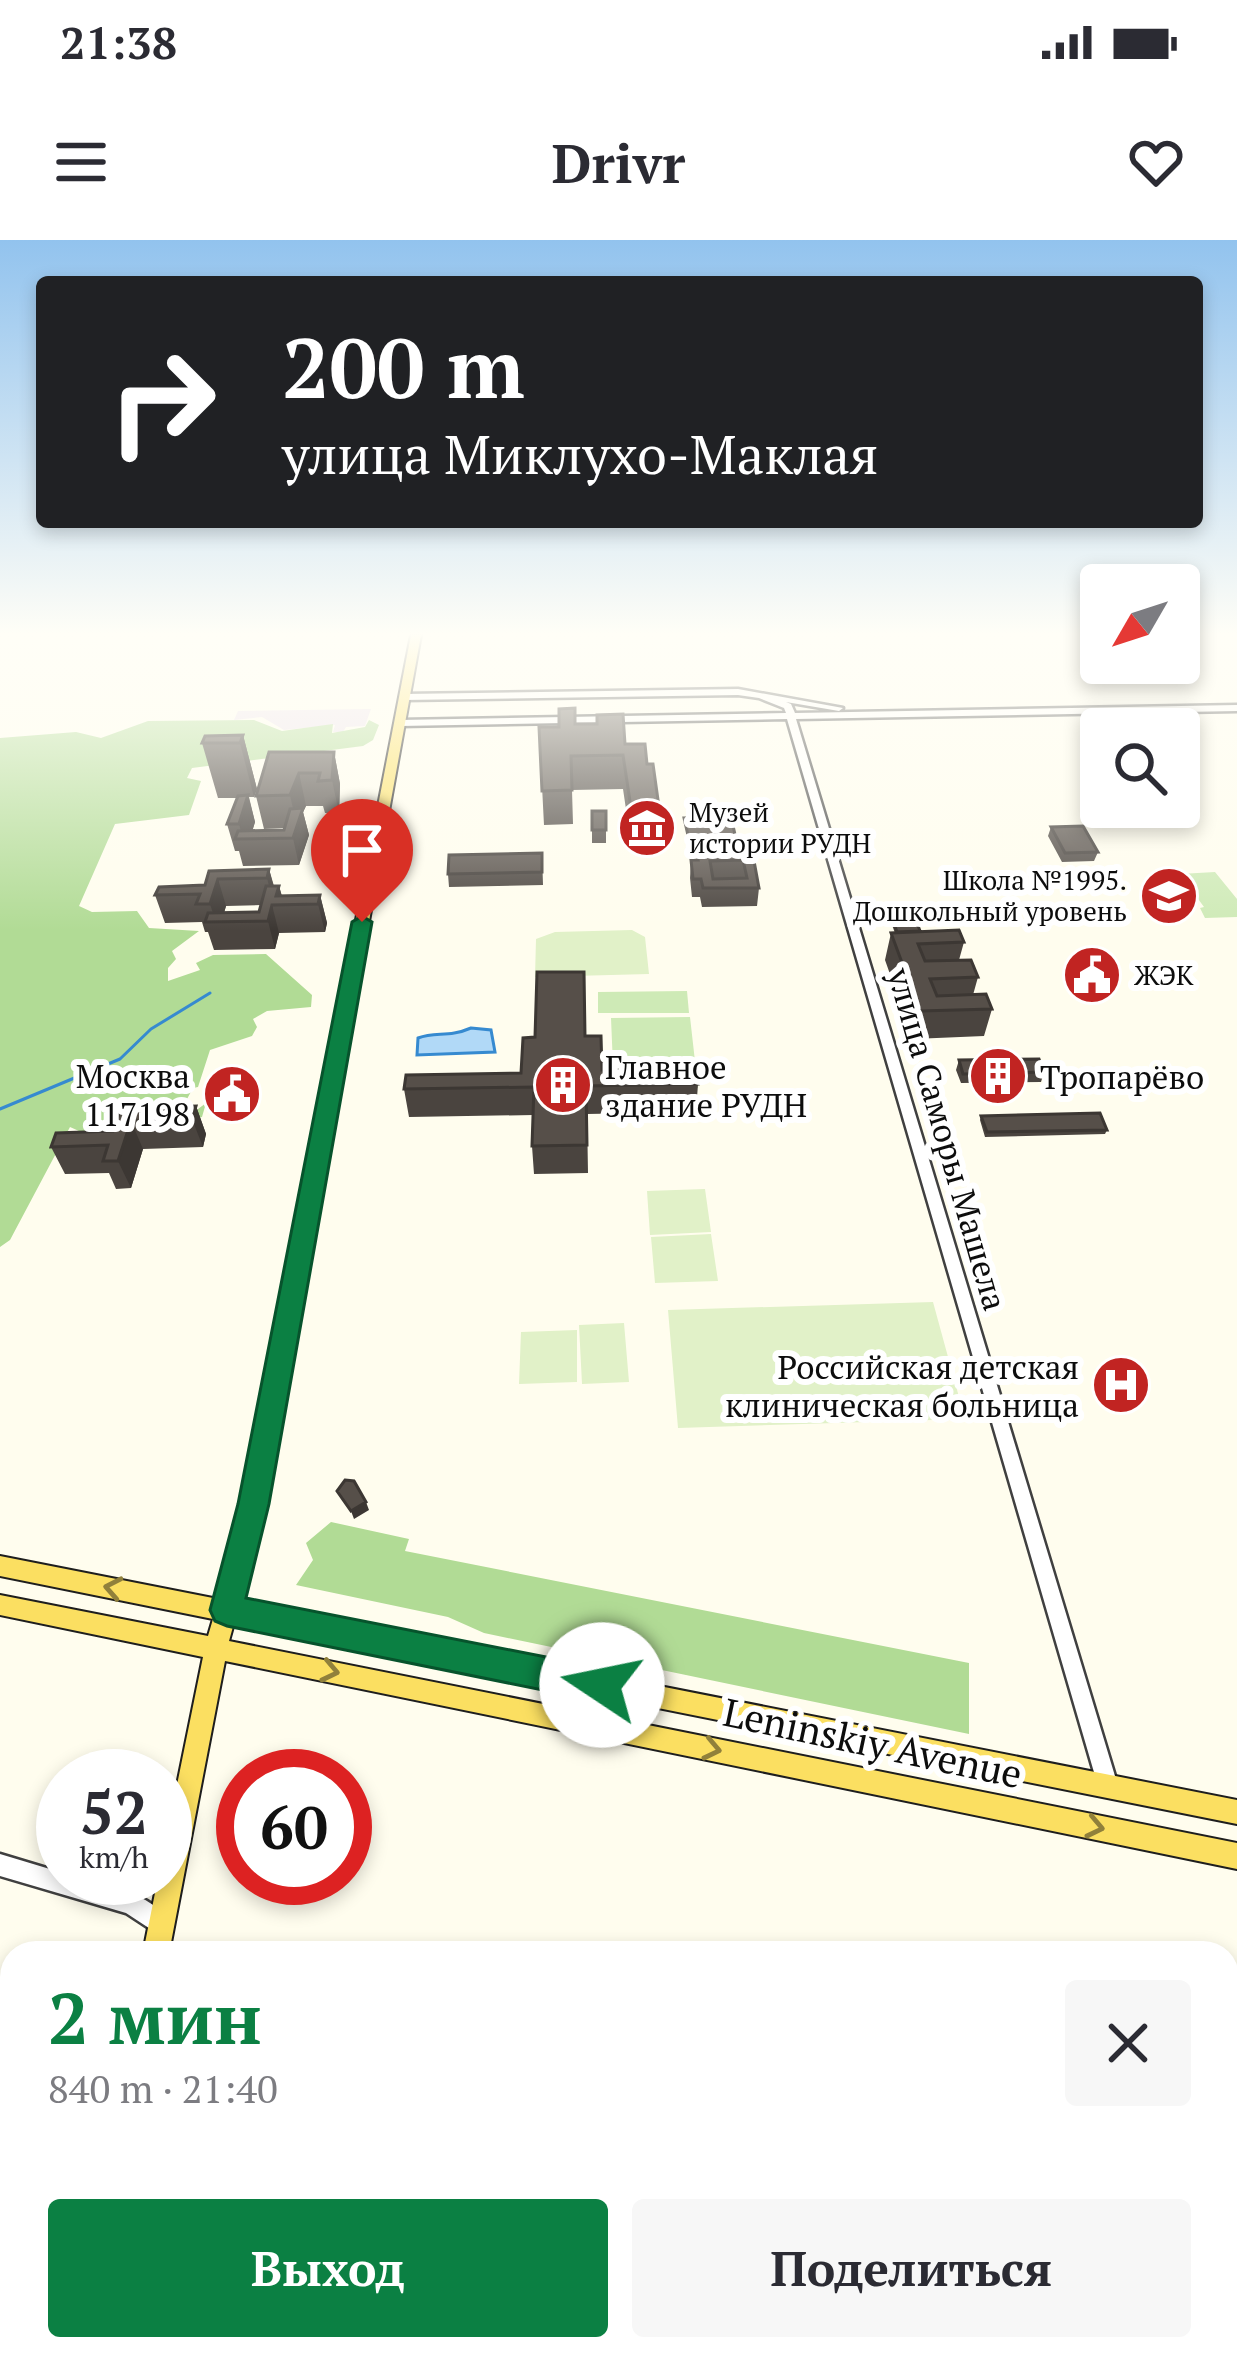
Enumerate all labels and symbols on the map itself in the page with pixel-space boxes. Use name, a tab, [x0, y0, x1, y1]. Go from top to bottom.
north arrow	[1080, 564, 1200, 684]
place label: Музей истории РУДН	[689, 794, 871, 861]
museum icon: Музей истории РУДН	[616, 797, 678, 859]
pin	[311, 799, 413, 922]
place label: Школа №1995. Дошкольный уровень	[853, 862, 1127, 929]
school or university icon: Школа №1995. Дошкольный уровень	[1138, 865, 1200, 927]
public building icon: ЖЭК	[1061, 944, 1123, 1006]
place label: ЖЭК	[1134, 957, 1194, 993]
street label: улица Саморы Машела	[878, 962, 1017, 1315]
place label: Главное здание РУДН	[605, 1045, 807, 1126]
building icon: Тропарёво	[967, 1045, 1029, 1107]
place label: Москва 117198	[76, 1054, 190, 1135]
building icon: Главное здание РУДН	[532, 1054, 594, 1116]
place label: Тропарёво	[1040, 1055, 1204, 1098]
public building icon: Москва 117198	[201, 1063, 263, 1125]
place label: Российская детская клиническая больница	[725, 1345, 1079, 1426]
hospital icon: Российская детская клиническая больница	[1090, 1354, 1152, 1416]
one-way arrow	[104, 1576, 124, 1602]
position arrow	[539, 1622, 665, 1748]
one-way arrow	[320, 1658, 340, 1683]
street label: Leninskiy Avenue	[719, 1685, 1027, 1799]
one-way arrow	[702, 1736, 722, 1761]
speed limit sign: 60	[216, 1749, 372, 1905]
one-way arrow	[1084, 1814, 1104, 1839]

